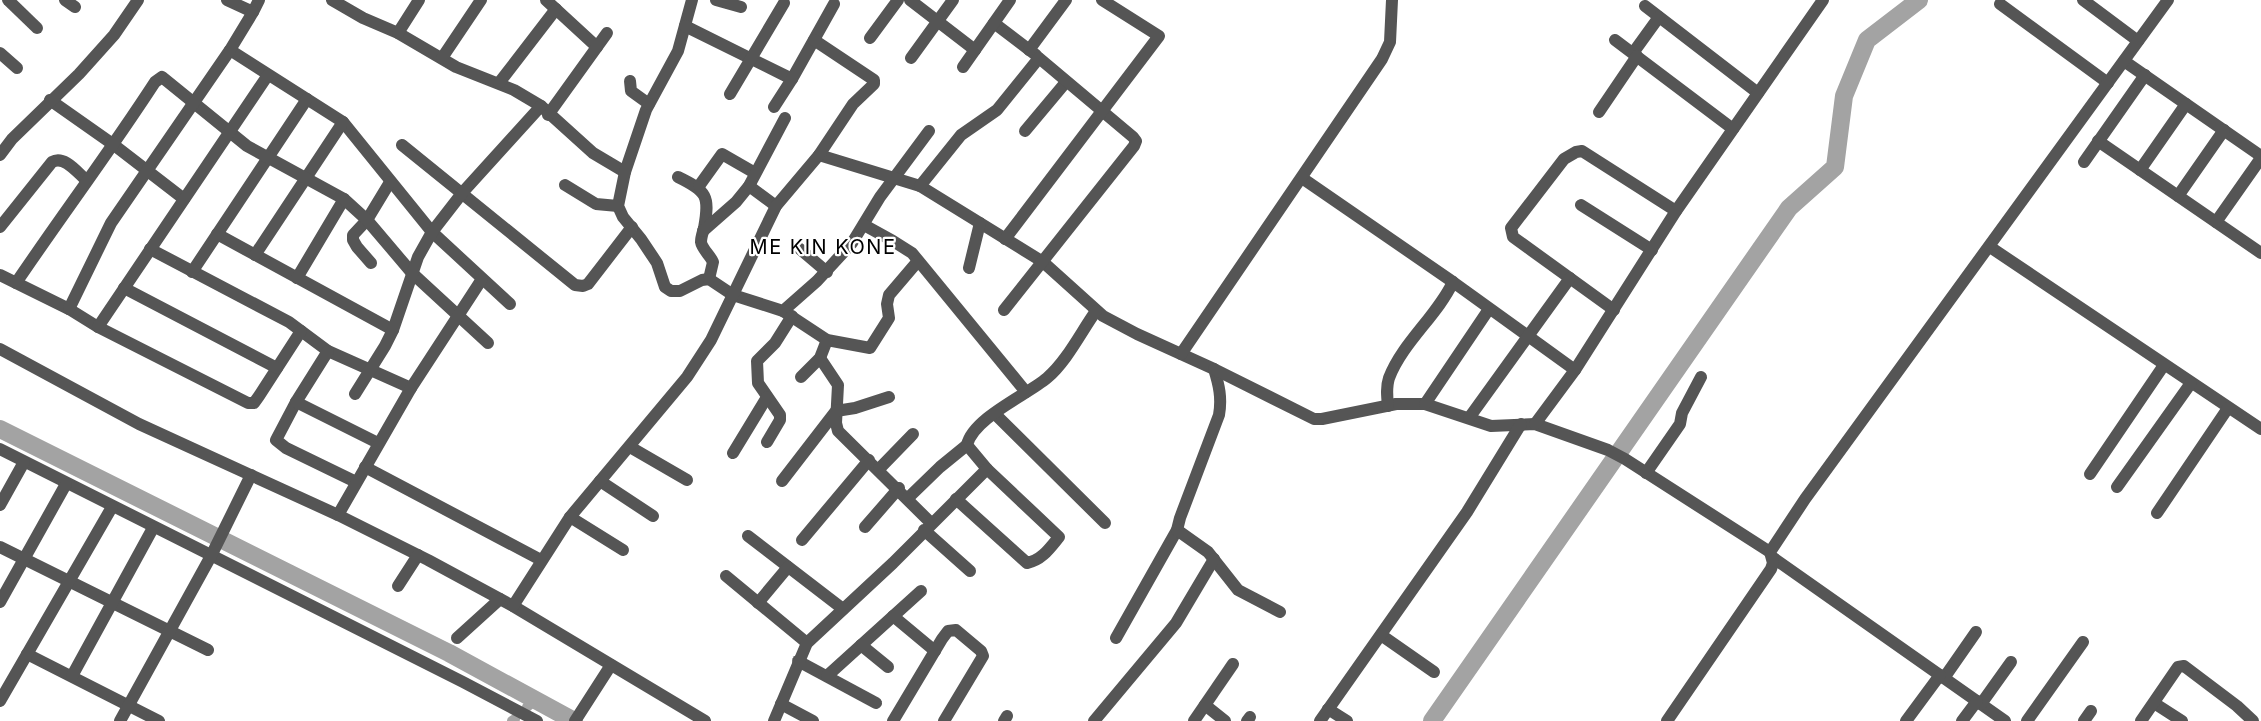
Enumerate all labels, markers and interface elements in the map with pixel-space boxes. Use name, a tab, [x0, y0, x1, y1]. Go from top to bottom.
district label: ME KIN KONE	[750, 235, 896, 259]

